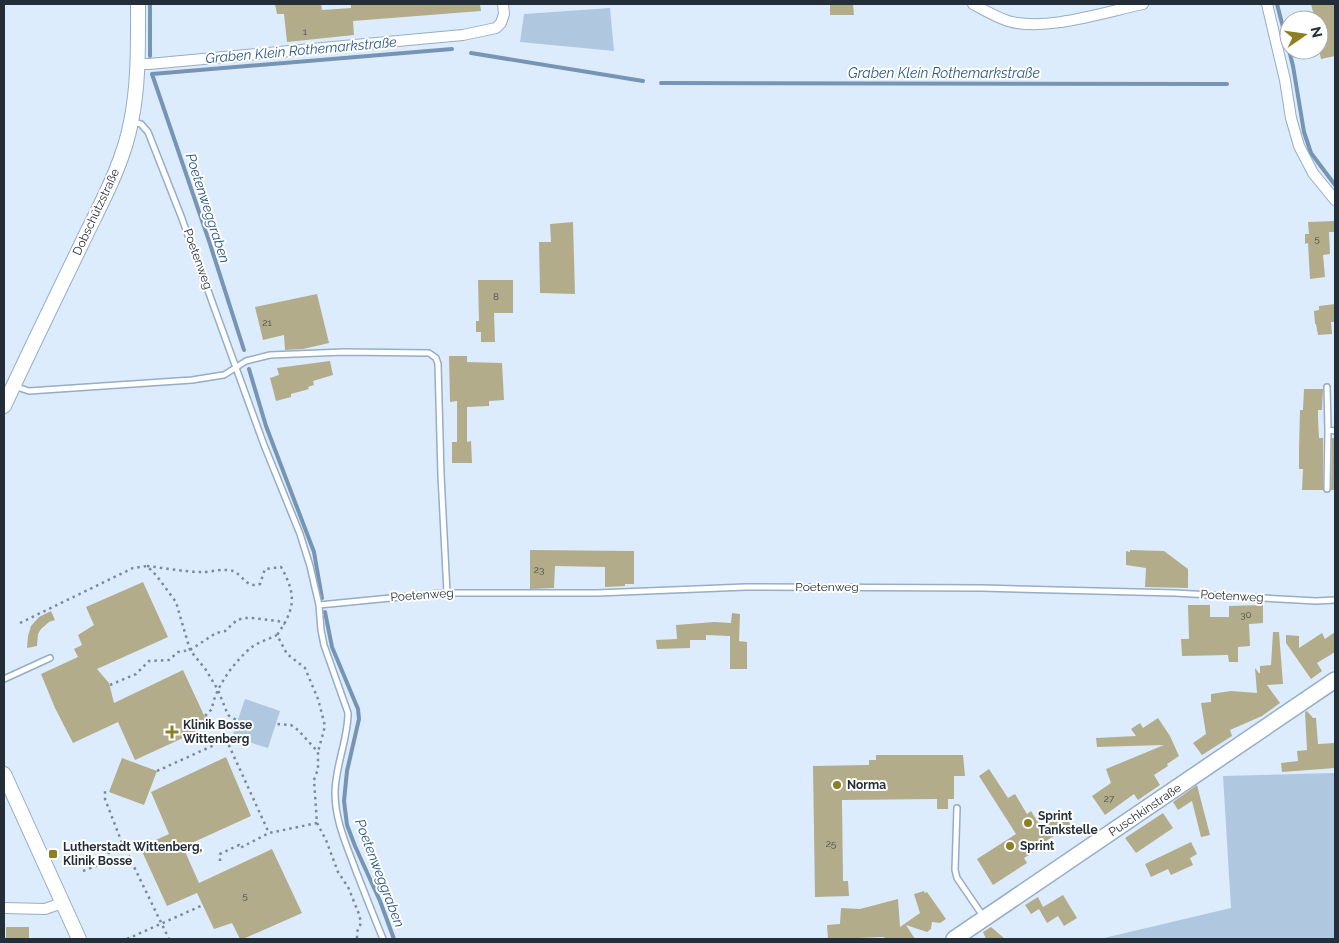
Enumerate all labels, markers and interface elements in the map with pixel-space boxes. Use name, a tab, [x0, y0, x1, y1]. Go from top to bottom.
north arrow	[1279, 10, 1329, 60]
text: N	[1308, 25, 1326, 39]
house number: 1	[303, 26, 308, 37]
water label: Graben Klein Rothemarkstraße	[205, 34, 398, 66]
water label: Graben Klein Rothemarkstraße	[848, 65, 1040, 81]
water label: Poetenweggraben	[182, 151, 234, 265]
street label: Dobschützstraße	[70, 167, 122, 257]
street label: Poetenweg	[180, 227, 216, 291]
house number: 5	[1314, 233, 1320, 244]
house number: 8	[493, 291, 499, 302]
house number: 21	[262, 317, 272, 328]
house number: 23	[534, 564, 544, 575]
street label: Poetenweg	[795, 580, 859, 594]
street label: Poetenweg	[390, 586, 454, 604]
street label: Poetenweg	[1200, 587, 1264, 605]
house number: 30	[1240, 609, 1252, 620]
place label: Klinik Bosse Wittenberg	[183, 718, 252, 746]
marker: Klinik Bosse Wittenberg	[165, 725, 179, 739]
place label: Norma	[847, 778, 886, 792]
marker: Norma	[831, 779, 843, 791]
street label: Puschkinstraße	[1106, 781, 1184, 839]
house number: 27	[1104, 793, 1115, 804]
place label: Sprint Tankstelle	[1038, 809, 1098, 837]
water label: Poetenweggraben	[352, 817, 408, 929]
marker: Sprint Tankstelle	[1022, 817, 1034, 829]
house number: 25	[826, 838, 837, 849]
place label: Sprint	[1020, 839, 1055, 853]
place label: Lutherstadt Wittenberg, Klinik Bosse	[63, 840, 203, 868]
marker: Sprint	[1004, 840, 1016, 852]
marker: Lutherstadt Wittenberg, Klinik Bosse	[47, 848, 59, 860]
house number: 5	[242, 890, 248, 901]

